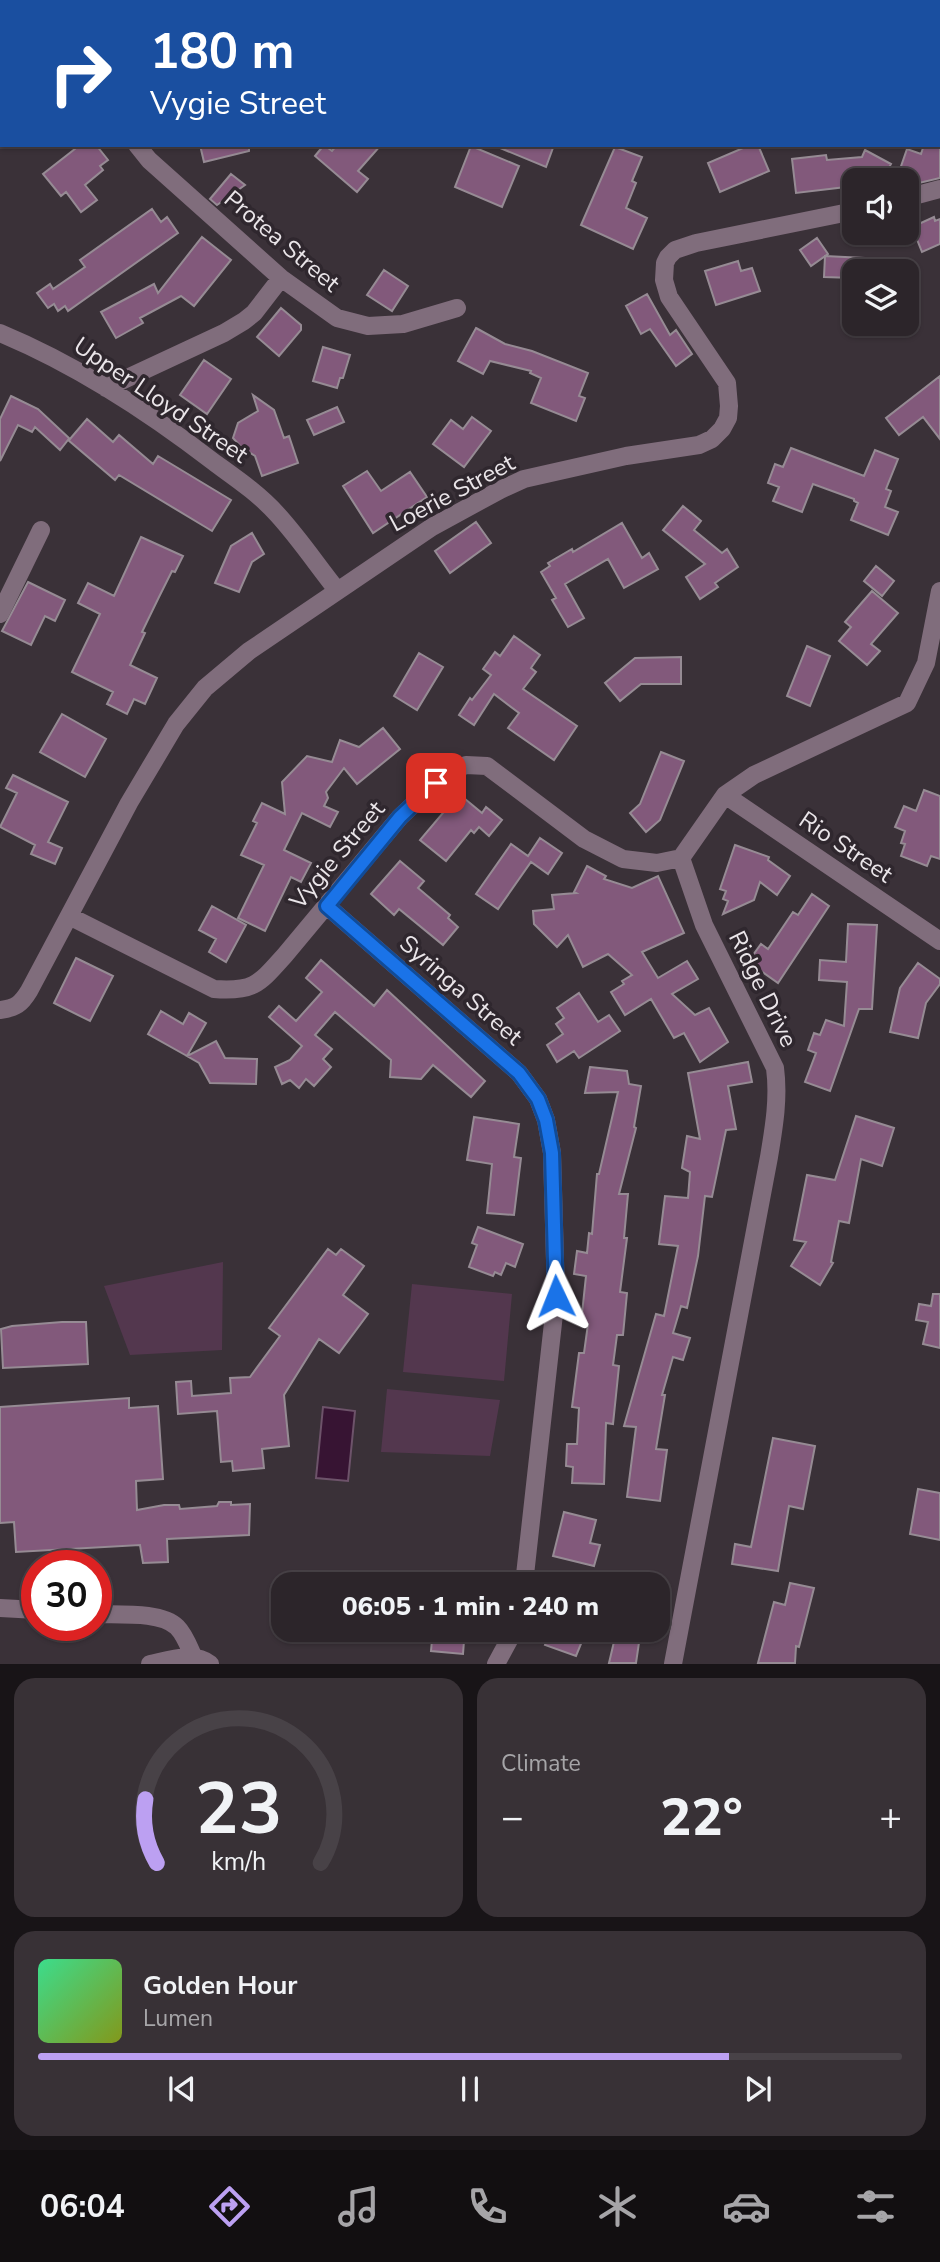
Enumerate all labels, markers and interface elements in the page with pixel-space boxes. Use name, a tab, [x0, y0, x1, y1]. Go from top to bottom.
text: 180 m	[150, 18, 294, 85]
icon: right	[35, 28, 126, 119]
text: Vygie Street	[150, 82, 326, 125]
map controls	[842, 168, 919, 336]
button: sound	[842, 168, 919, 245]
street label: Protea Street	[217, 183, 347, 299]
button: layers	[842, 259, 919, 336]
street label: Upper Lloyd Street	[68, 330, 255, 471]
street label: Loerie Street	[384, 446, 521, 539]
pin	[406, 753, 466, 813]
icon: arrive	[417, 764, 455, 802]
street label: Vygie Street	[282, 794, 392, 917]
street label: Rio Street	[793, 804, 900, 890]
street label: Ridge Drive	[721, 926, 805, 1052]
street label: Syringa Street	[393, 928, 530, 1053]
position arrow	[519, 1259, 593, 1333]
speed limit sign: 30	[21, 1550, 112, 1641]
text: 06:05 · 1 min · 240 m	[342, 1589, 599, 1624]
text: Climate	[501, 1748, 581, 1779]
text: 23	[195, 1760, 282, 1860]
text: 22°	[660, 1782, 743, 1853]
text: −	[501, 1792, 524, 1843]
text: +	[879, 1792, 902, 1843]
text: km/h	[211, 1845, 266, 1879]
text: Golden Hour	[143, 1968, 298, 2003]
text: Lumen	[143, 2003, 213, 2034]
icon: previous	[163, 2070, 201, 2108]
icon: pause	[451, 2070, 489, 2108]
icon: next	[739, 2070, 777, 2108]
icon: directions	[205, 2182, 254, 2231]
icon: music	[334, 2182, 383, 2231]
icon: phone	[463, 2182, 512, 2231]
icon: climate	[593, 2182, 642, 2231]
icon: car	[722, 2182, 771, 2231]
icon: filters	[851, 2182, 900, 2231]
text: 06:04	[40, 2185, 125, 2228]

